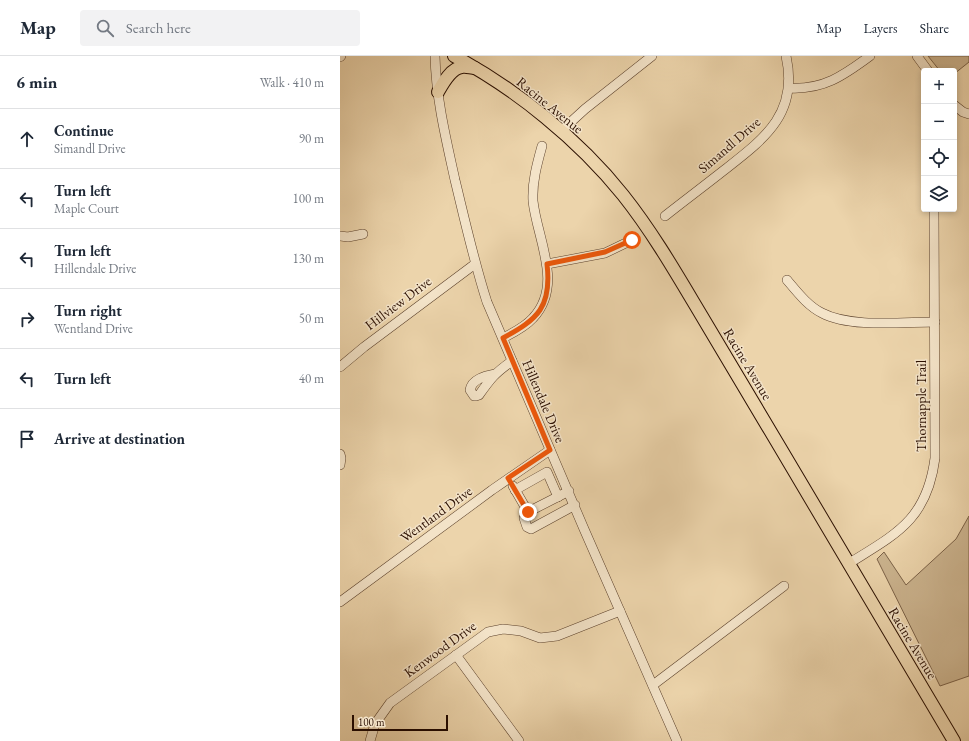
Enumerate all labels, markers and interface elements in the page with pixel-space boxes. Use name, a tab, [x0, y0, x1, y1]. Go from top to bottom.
search box	[80, 10, 360, 46]
text: Map	[20, 15, 56, 40]
icon: search	[94, 17, 116, 39]
text: Search here	[126, 18, 191, 37]
text: Map	[816, 19, 841, 37]
text: Layers	[863, 19, 898, 37]
text: Share	[920, 19, 949, 37]
map controls	[921, 68, 957, 212]
button: +	[921, 68, 957, 104]
text: 6 min	[16, 71, 57, 93]
street label: Racine Avenue	[513, 73, 587, 138]
text: Walk · 410 m	[260, 74, 324, 91]
button: −	[921, 104, 957, 140]
street label: Simandl Drive	[694, 113, 764, 177]
text: Continue	[54, 121, 114, 140]
icon: ahead	[16, 128, 38, 150]
text: 90 m	[299, 130, 324, 147]
text: Simandl Drive	[54, 140, 125, 157]
button: locate	[921, 140, 957, 176]
button: layers	[921, 176, 957, 212]
text: Turn left	[54, 181, 111, 200]
icon: left	[16, 188, 38, 210]
text: 100 m	[293, 190, 324, 207]
text: Maple Court	[54, 200, 119, 217]
route start	[623, 231, 641, 249]
text: Turn left	[54, 241, 111, 260]
icon: left	[16, 248, 38, 270]
text: 130 m	[293, 250, 324, 267]
text: Hillendale Drive	[54, 260, 136, 277]
street label: Hillview Drive	[361, 272, 435, 334]
text: Turn right	[54, 301, 122, 320]
icon: right	[16, 308, 38, 330]
text: 50 m	[299, 310, 324, 327]
text: Wentland Drive	[54, 320, 133, 337]
street label: Racine Avenue	[720, 325, 777, 404]
street label: Hillendale Drive	[518, 357, 570, 446]
street label: Thornapple Trail	[912, 359, 930, 452]
icon: left	[16, 368, 38, 390]
text: Turn left	[54, 369, 111, 388]
text: 40 m	[299, 370, 324, 387]
icon: arrive	[16, 428, 38, 450]
text: Arrive at destination	[54, 429, 185, 448]
street label: Wentland Drive	[396, 481, 476, 546]
route end	[519, 503, 537, 521]
street label: Racine Avenue	[885, 604, 942, 683]
street label: Kenwood Drive	[400, 616, 480, 681]
scale bar	[352, 713, 448, 732]
text: 100 m	[358, 715, 385, 729]

